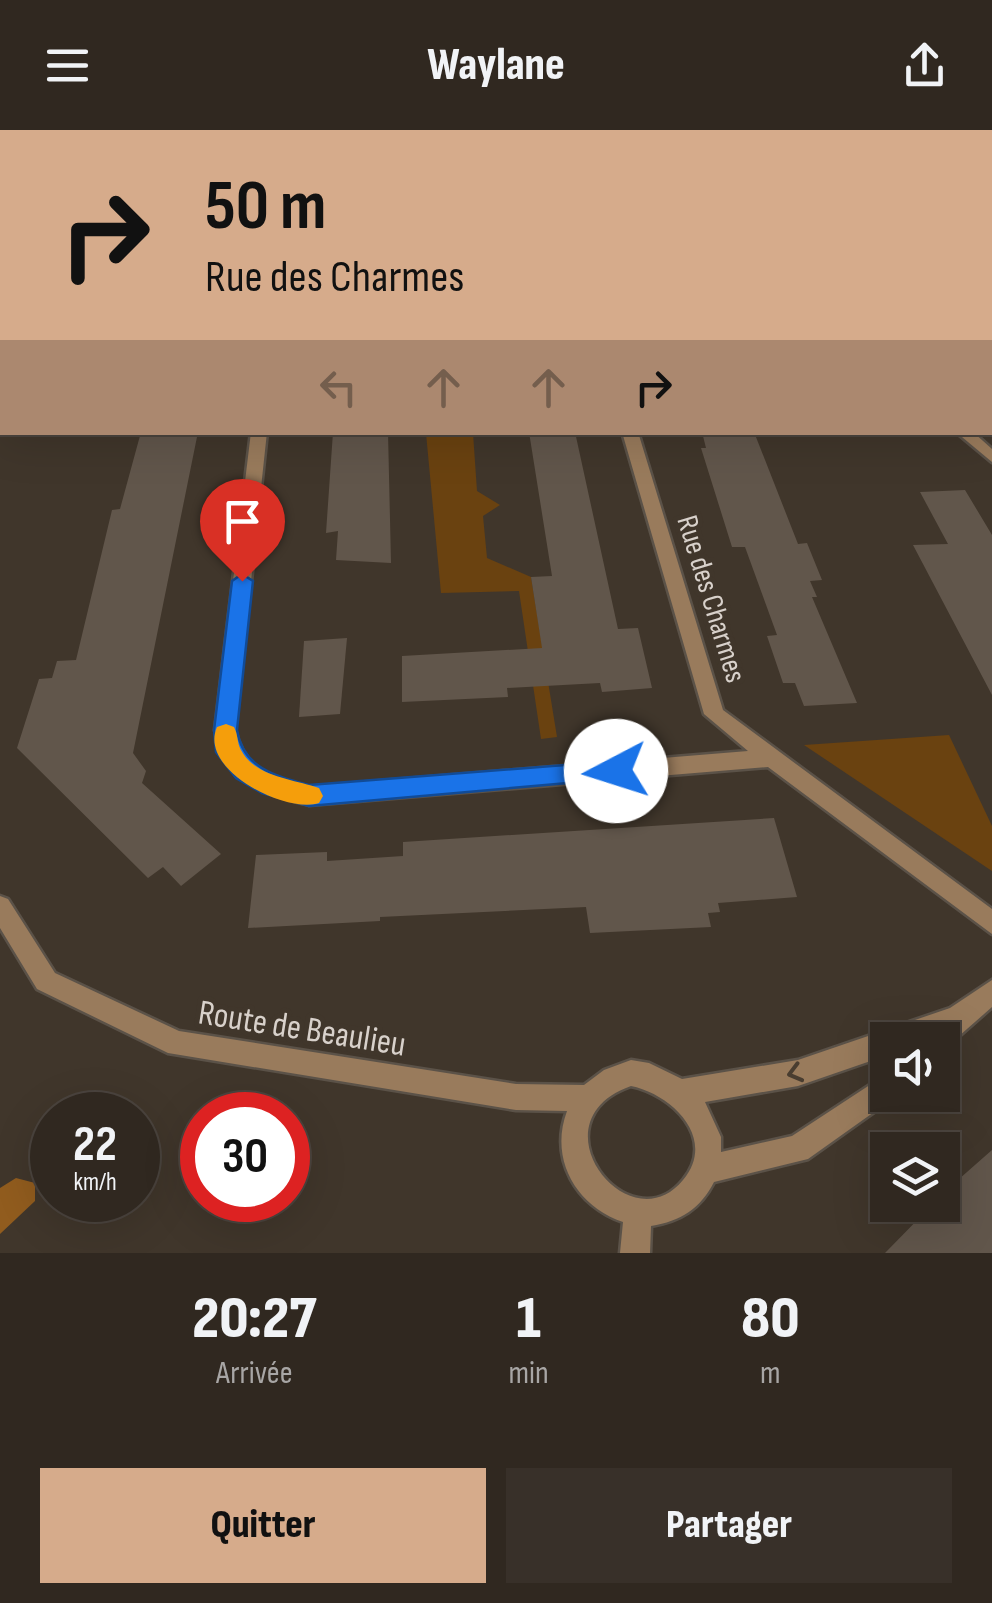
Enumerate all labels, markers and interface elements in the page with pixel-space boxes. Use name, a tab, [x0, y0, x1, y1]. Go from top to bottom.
icon: menu	[40, 38, 95, 93]
text: Waylane	[427, 38, 565, 93]
icon: share	[897, 38, 952, 93]
text: 50 m	[205, 165, 326, 249]
icon: right	[40, 170, 170, 300]
text: Rue des Charmes	[205, 250, 464, 305]
icon: left	[311, 360, 366, 415]
icon: ahead	[416, 360, 471, 415]
icon: ahead	[521, 360, 576, 415]
icon: right	[626, 360, 681, 415]
pin	[200, 479, 285, 582]
icon: arrive	[215, 494, 270, 549]
street label: Rue des Charmes	[668, 511, 754, 687]
position arrow	[564, 719, 668, 823]
street label: Route de Beaulieu	[195, 991, 409, 1067]
map controls	[870, 1022, 960, 1222]
button: sound	[870, 1022, 960, 1112]
one-way arrow	[787, 1061, 804, 1082]
speed limit sign: 30	[180, 1092, 310, 1222]
text: 22	[73, 1115, 117, 1175]
button: layers	[870, 1132, 960, 1222]
text: km/h	[73, 1167, 117, 1198]
text: 20:27	[192, 1283, 316, 1355]
text: 1	[516, 1283, 541, 1355]
text: 80	[741, 1283, 800, 1355]
text: Arrivée	[216, 1354, 293, 1393]
text: min	[509, 1354, 549, 1393]
text: m	[760, 1354, 781, 1393]
button: Quitter	[40, 1468, 486, 1583]
button: Partager	[506, 1468, 952, 1583]

